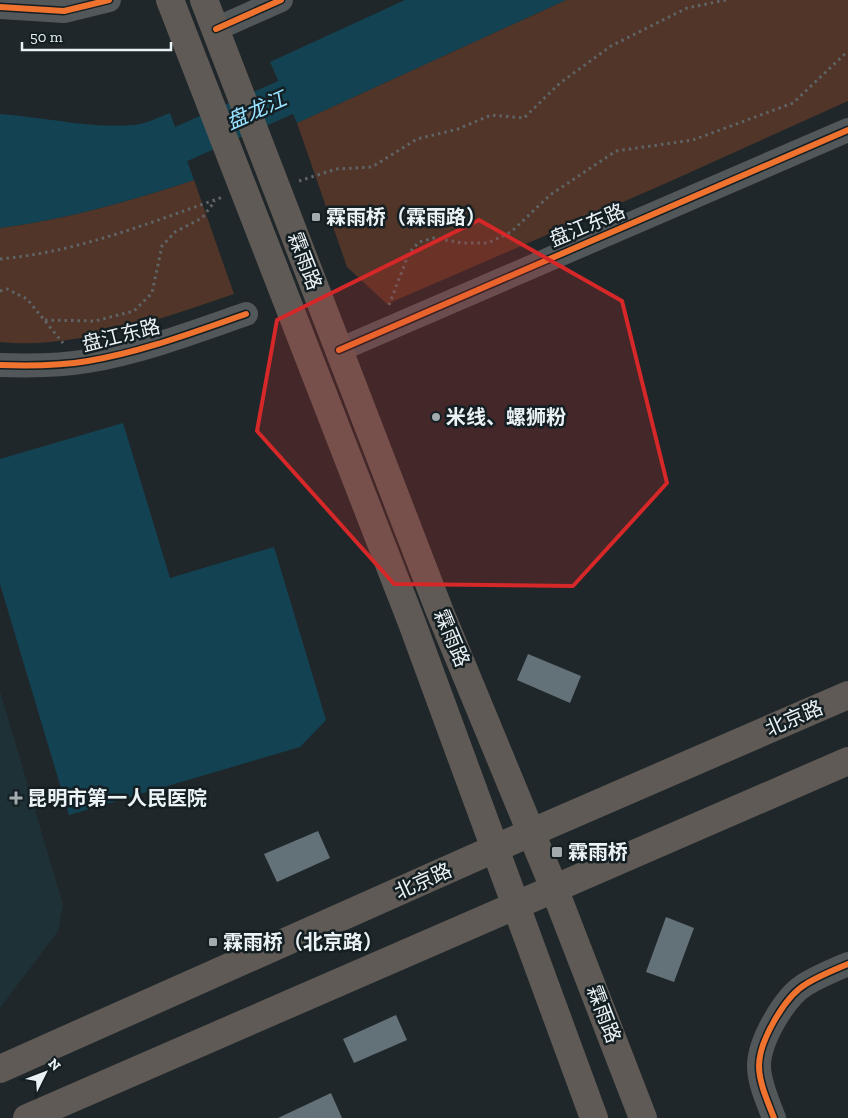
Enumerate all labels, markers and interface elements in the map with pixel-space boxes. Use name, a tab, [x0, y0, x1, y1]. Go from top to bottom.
scale bar	[22, 20, 171, 52]
text: 50 m	[30, 28, 63, 46]
water label: 盘龙江	[222, 85, 292, 134]
street label: 盘江东路	[545, 198, 629, 252]
place label: 霖雨桥（霖雨路）	[326, 205, 486, 229]
marker: 霖雨桥（霖雨路）	[310, 211, 322, 223]
street label: 霖雨路	[283, 229, 327, 293]
street label: 盘江东路	[79, 314, 163, 356]
place label: 米线、螺狮粉	[446, 405, 566, 429]
marker: 米线、螺狮粉	[430, 411, 442, 423]
street label: 霖雨路	[429, 606, 475, 670]
street label: 北京路	[762, 695, 826, 741]
place label: 昆明市第一人民医院	[27, 786, 207, 810]
marker: 昆明市第一人民医院	[9, 791, 23, 805]
place label: 霖雨桥	[568, 840, 628, 864]
marker: 霖雨桥	[550, 845, 564, 859]
street label: 北京路	[391, 858, 455, 904]
place label: 霖雨桥（北京路）	[223, 930, 383, 954]
marker: 霖雨桥（北京路）	[207, 936, 219, 948]
street label: 霖雨路	[582, 982, 626, 1046]
north arrow	[20, 1048, 70, 1098]
text: N	[44, 1055, 64, 1075]

